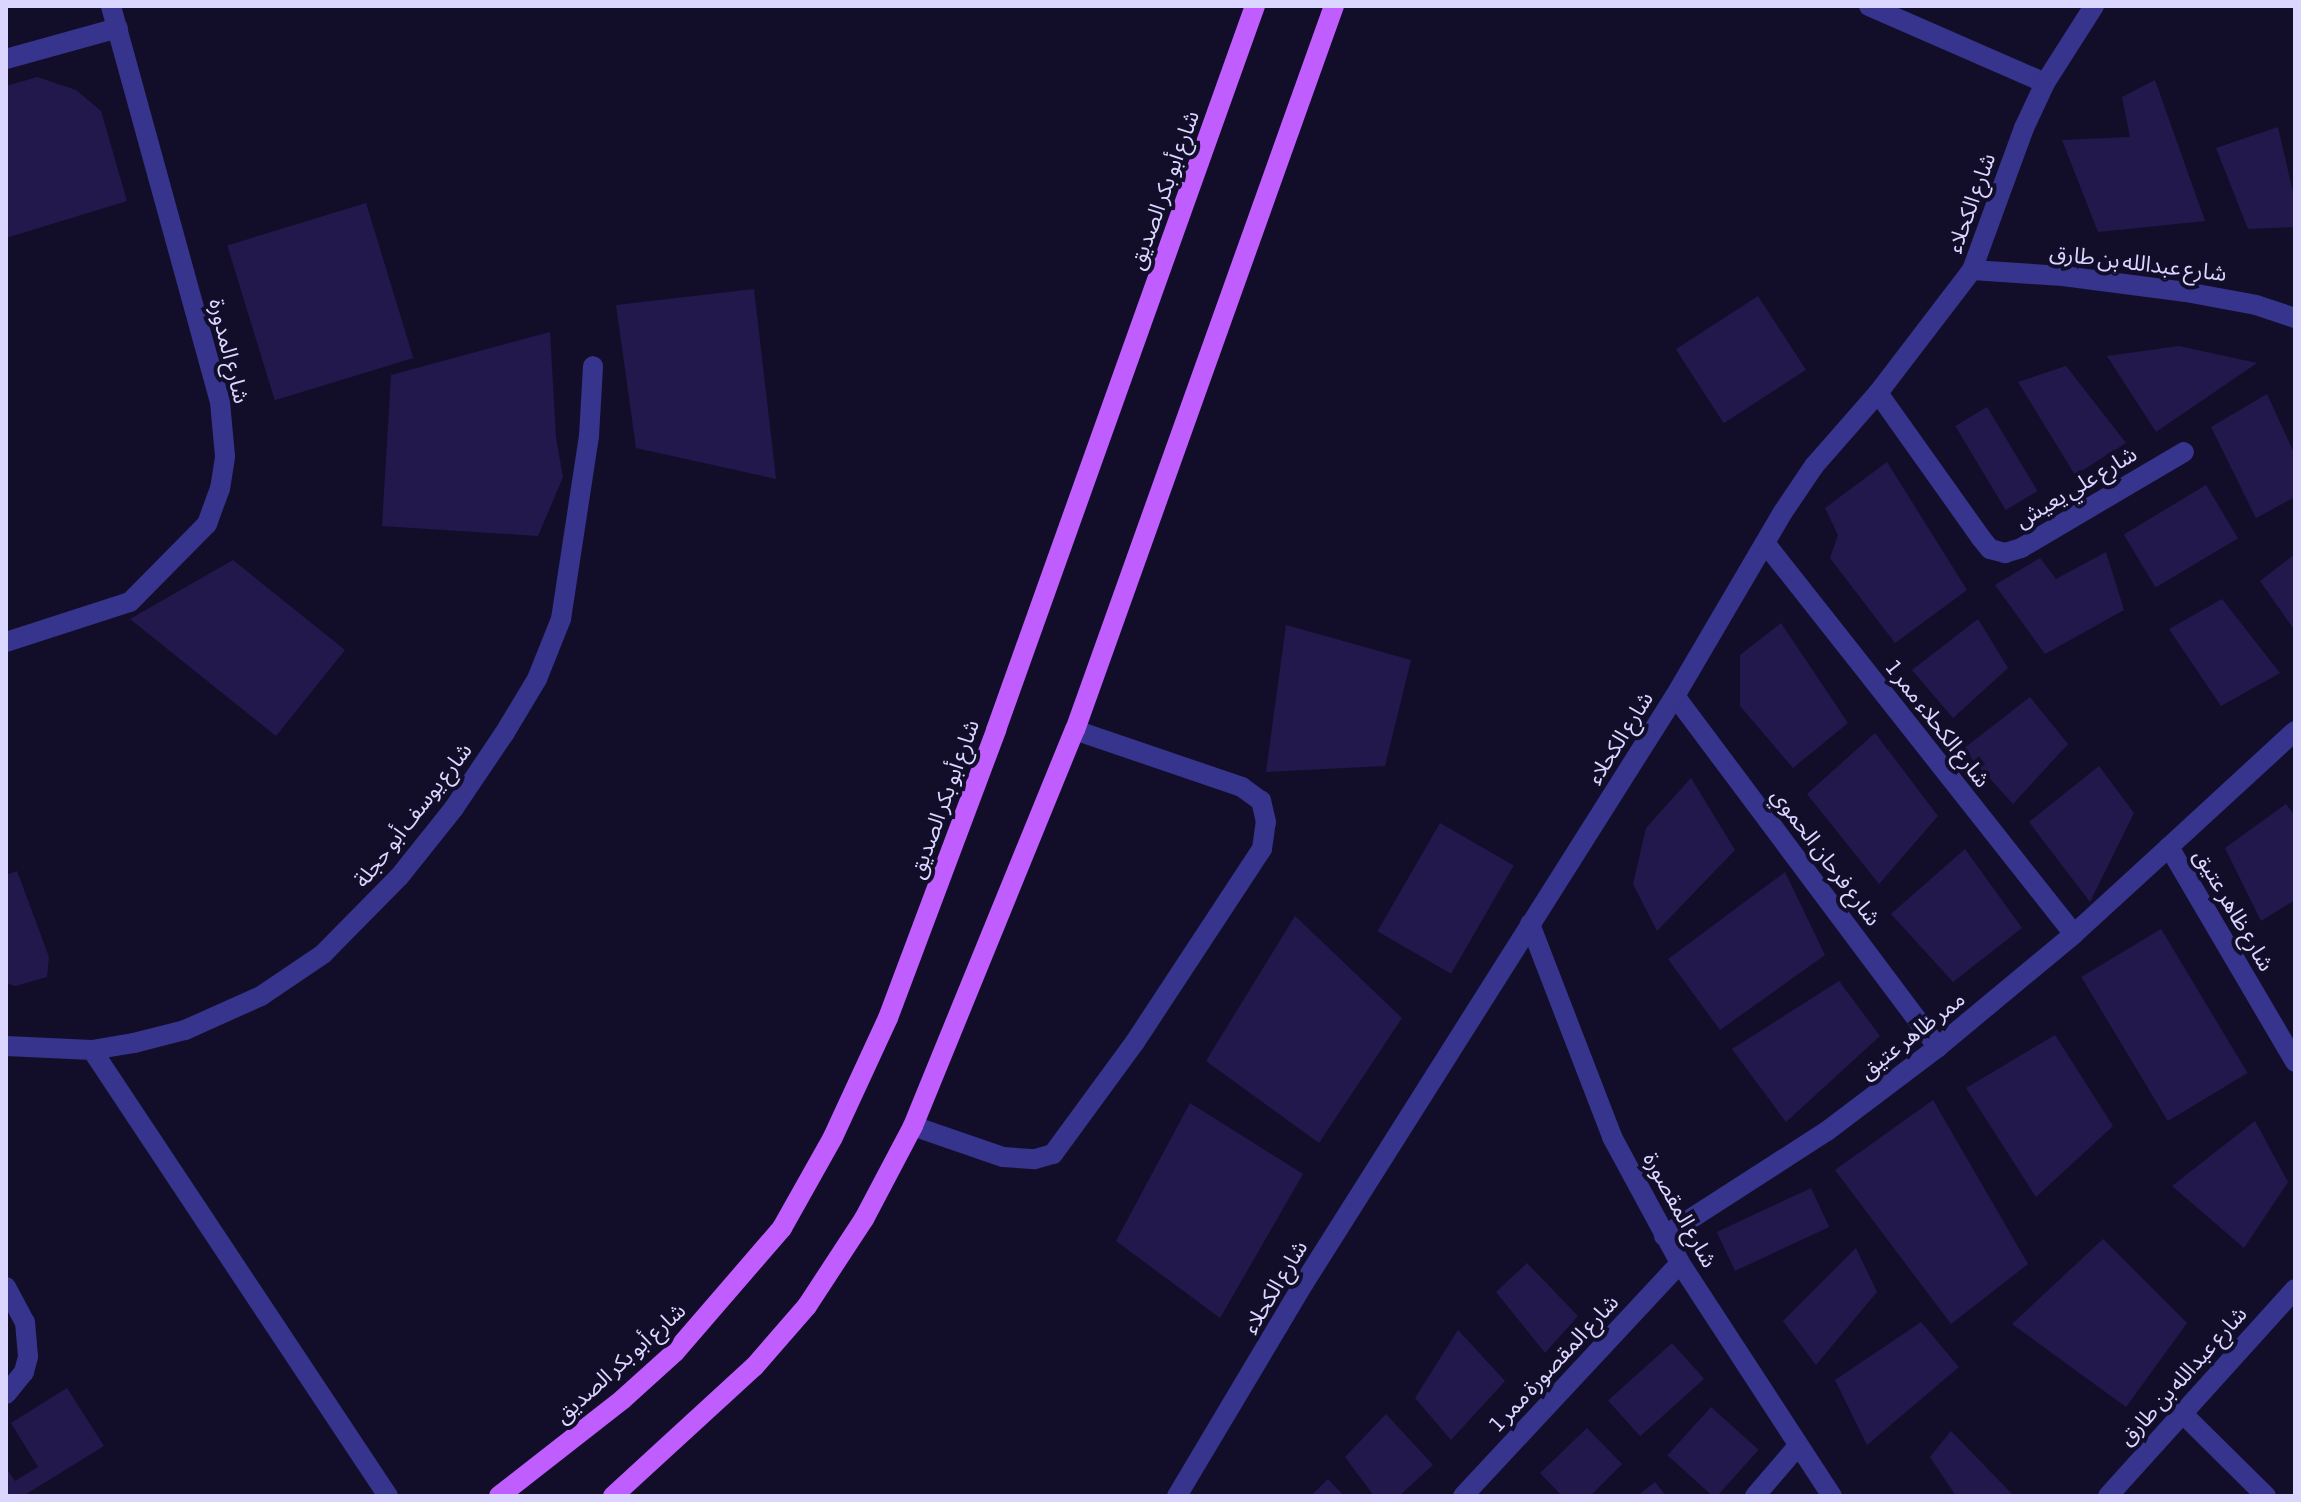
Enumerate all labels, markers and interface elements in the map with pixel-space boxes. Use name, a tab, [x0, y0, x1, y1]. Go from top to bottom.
street label: شارع أبو بكر الصديق	[1123, 107, 1205, 273]
street label: شارع الكحلاء	[1941, 150, 2001, 256]
street label: شارع عبدالله بن طارق	[2048, 239, 2228, 287]
street label: شارع المدورة	[203, 296, 255, 406]
street label: شارع علي يعيش	[2011, 440, 2141, 534]
street label: شارع الكحلاء ممر 1	[1880, 655, 1996, 793]
street label: شارع الكحلاء	[1581, 687, 1659, 789]
street label: شارع أبو بكر الصديق	[903, 716, 985, 882]
street label: شارع يوسف أبو حجلة	[348, 738, 478, 892]
street label: شارع فرحان الحموي	[1766, 783, 1886, 931]
street label: شارع ظاهر عتيق	[2188, 844, 2280, 976]
street label: ممر ظاهر عتيق	[1854, 986, 1970, 1084]
street label: شارع المقصورة	[1637, 1148, 1723, 1272]
street label: شارع الكحلاء	[1237, 1236, 1313, 1338]
street label: شارع المقصورة ممر 1	[1484, 1289, 1624, 1437]
street label: شارع أبو بكر الصديق	[549, 1297, 691, 1429]
street label: شارع عبدالله بن طارق	[2114, 1301, 2252, 1451]

